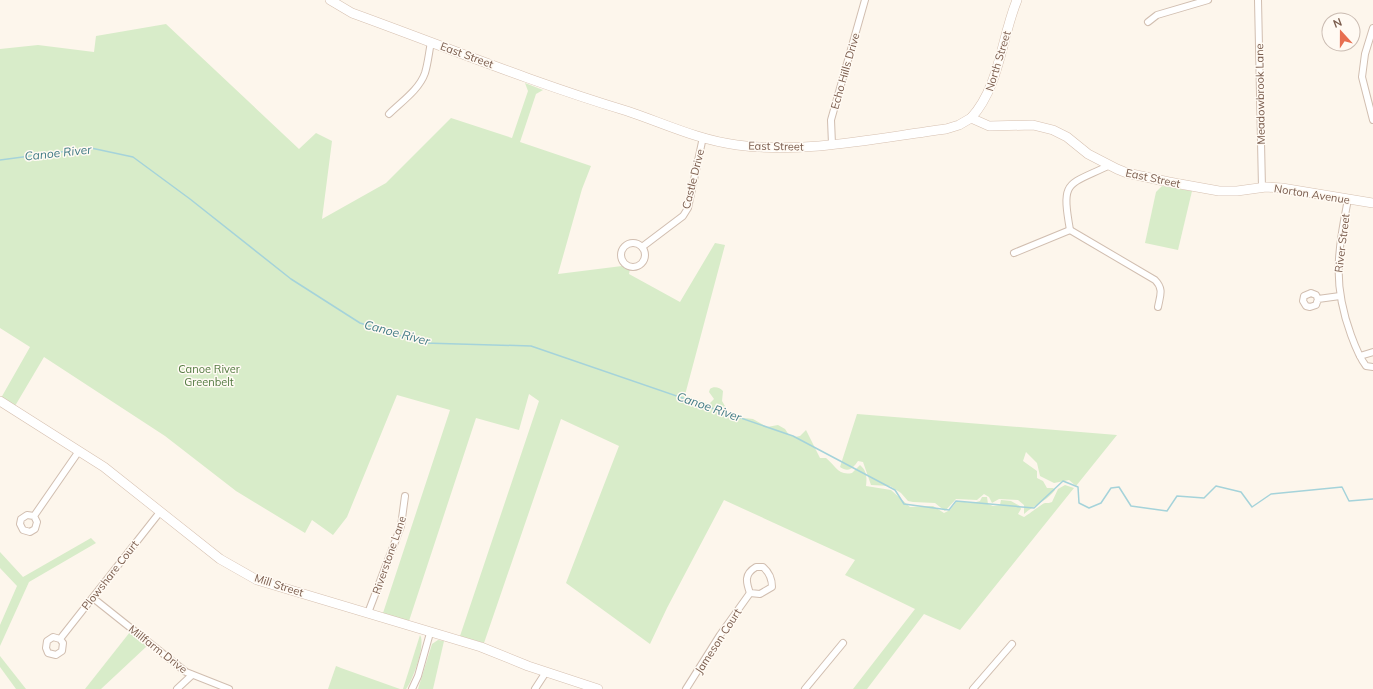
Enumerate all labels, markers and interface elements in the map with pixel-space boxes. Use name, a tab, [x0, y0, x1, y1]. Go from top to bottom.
north arrow	[1321, 12, 1361, 52]
text: N	[1331, 15, 1344, 31]
street label: North Street	[982, 29, 1014, 93]
street label: Echo Hills Drive	[827, 31, 863, 111]
street label: East Street	[439, 39, 496, 71]
street label: Meadowbrook Lane	[1252, 43, 1268, 145]
street label: East Street	[748, 139, 804, 153]
water label: Canoe River	[24, 141, 93, 163]
street label: Castle Drive	[679, 148, 707, 210]
street label: East Street	[1124, 165, 1182, 191]
street label: Norton Avenue	[1273, 181, 1351, 207]
street label: River Street	[1331, 213, 1353, 273]
water label: Canoe River	[363, 317, 432, 349]
park label: Canoe River Greenbelt	[178, 362, 240, 389]
water label: Canoe River	[675, 389, 744, 425]
street label: Riverstone Lane	[369, 514, 409, 596]
street label: Plowshare Court	[78, 537, 142, 613]
street label: Mill Street	[253, 571, 305, 600]
street label: Jameson Court	[692, 606, 744, 676]
street label: Millfarm Drive	[126, 622, 190, 676]

